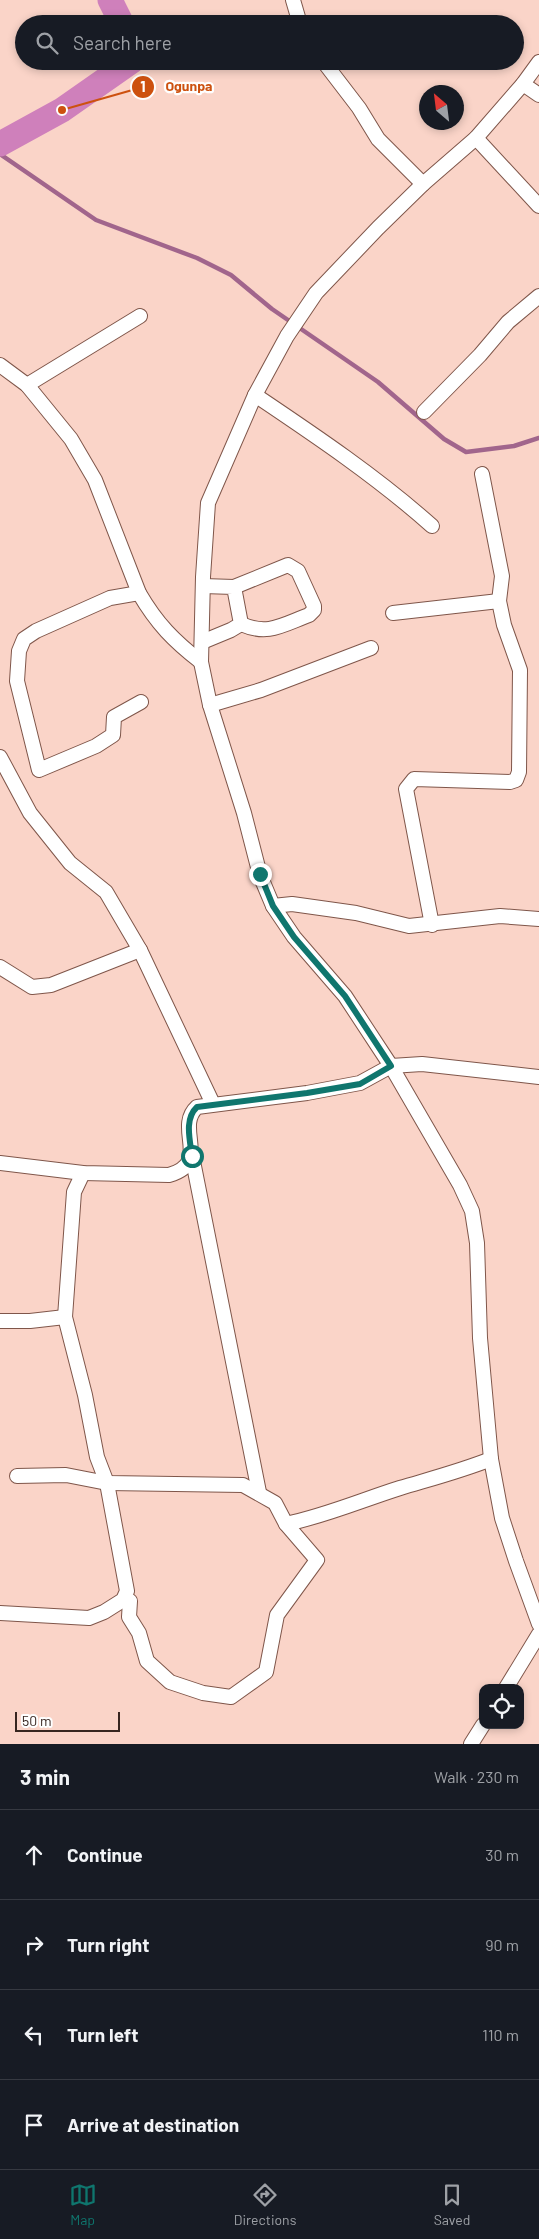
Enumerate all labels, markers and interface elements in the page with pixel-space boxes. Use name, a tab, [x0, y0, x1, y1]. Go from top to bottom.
search box	[15, 15, 524, 70]
icon: search	[33, 29, 61, 57]
text: Search here	[73, 31, 172, 54]
callout: Ogunpa	[130, 72, 222, 101]
text: 1	[140, 77, 146, 95]
text: Ogunpa	[166, 77, 212, 94]
north arrow	[419, 85, 464, 130]
route end	[249, 863, 272, 886]
route start	[181, 1145, 204, 1168]
map controls	[479, 1684, 524, 1729]
button: locate	[479, 1684, 524, 1729]
scale bar	[15, 1709, 120, 1732]
text: 50 m	[22, 1712, 51, 1729]
text: 3 min	[20, 1764, 70, 1789]
text: Walk · 230 m	[434, 1767, 519, 1786]
icon: ahead	[20, 1841, 48, 1869]
text: Continue	[67, 1843, 143, 1866]
text: 30 m	[485, 1845, 519, 1864]
icon: right	[20, 1931, 48, 1959]
text: Turn right	[67, 1933, 149, 1956]
text: 90 m	[485, 1935, 519, 1954]
icon: left	[20, 2021, 48, 2049]
text: Turn left	[67, 2023, 138, 2046]
text: 110 m	[482, 2025, 519, 2044]
icon: arrive	[20, 2111, 48, 2139]
text: Arrive at destination	[67, 2113, 239, 2136]
tab: Map	[69, 2181, 97, 2228]
tab: Directions	[234, 2181, 296, 2228]
tab: Saved	[434, 2181, 470, 2228]

